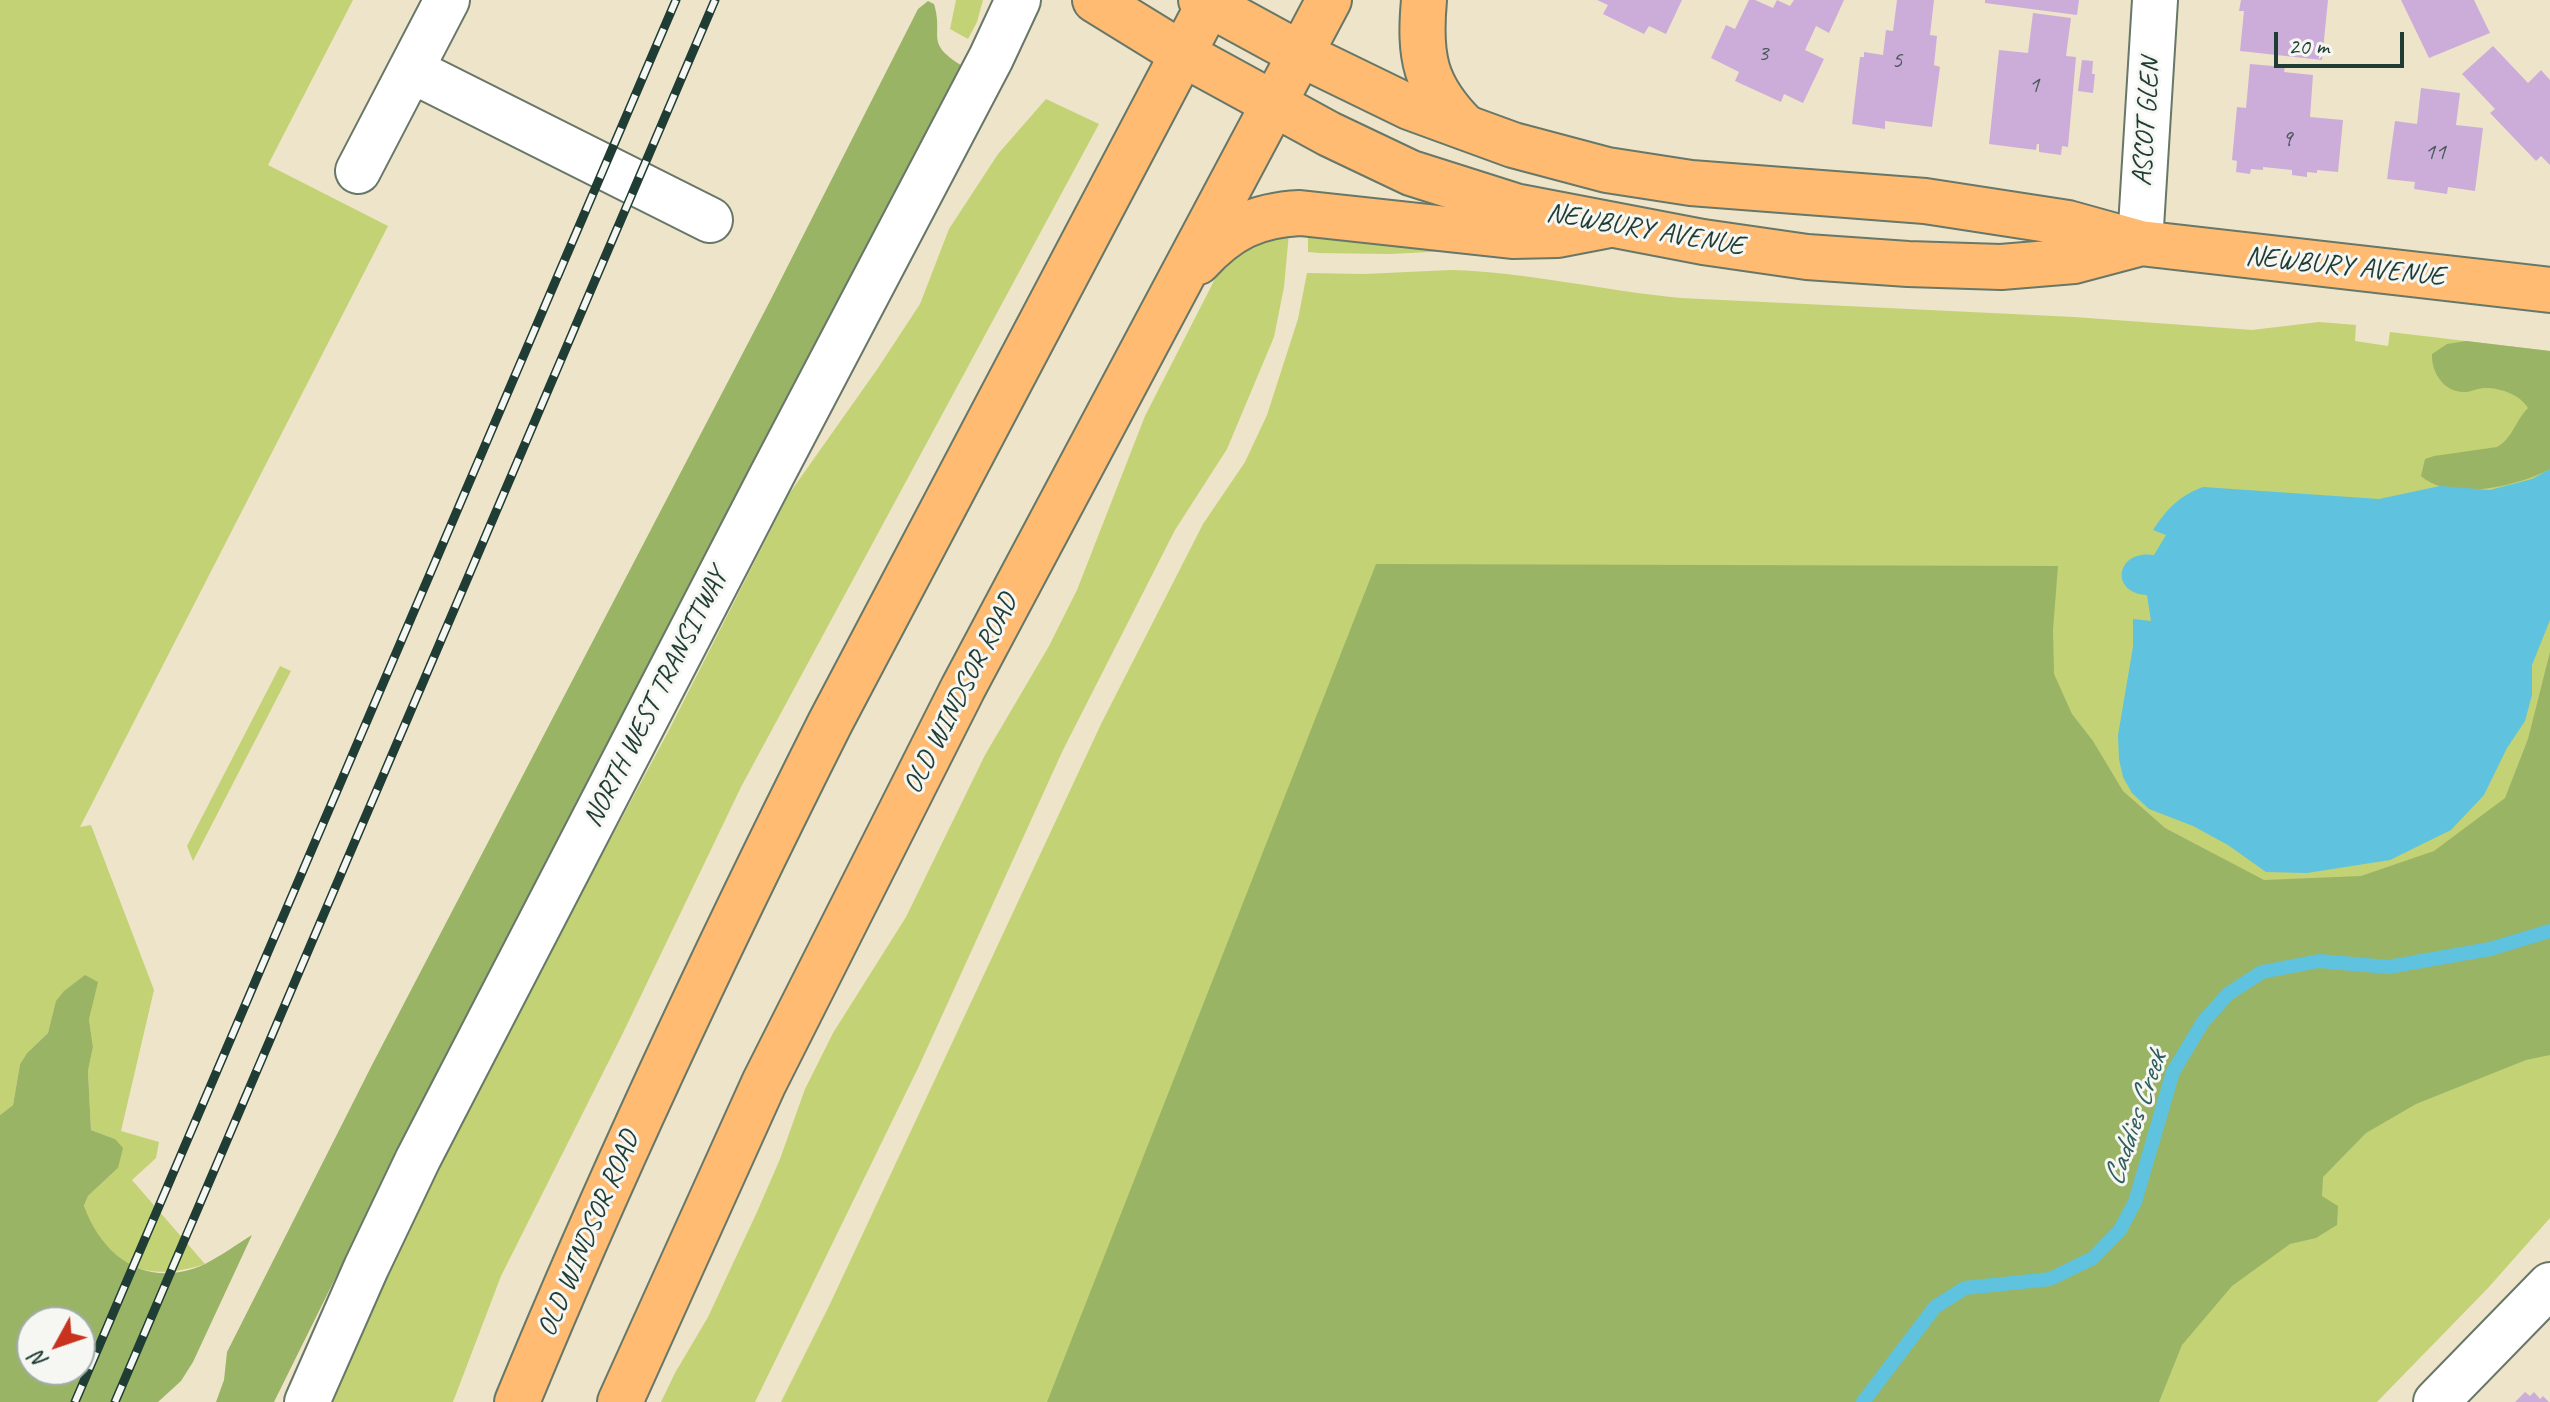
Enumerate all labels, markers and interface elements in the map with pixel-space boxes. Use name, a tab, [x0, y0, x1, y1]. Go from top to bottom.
scale bar	[2278, 16, 2408, 66]
text: 20 m	[2288, 31, 2329, 61]
house number: 3	[1758, 40, 1768, 68]
house number: 5	[1892, 47, 1902, 75]
street label: ASCOT GLEN	[2126, 57, 2168, 187]
house number: 1	[2029, 72, 2039, 100]
house number: 9	[2282, 126, 2292, 154]
house number: 11	[2424, 139, 2446, 167]
street label: NEWBURY AVENUE	[1544, 196, 1746, 264]
street label: NEWBURY AVENUE	[2244, 240, 2446, 294]
street label: NORTH WEST TRANSITWAY	[576, 563, 736, 833]
street label: OLD WINDSOR ROAD	[896, 588, 1026, 800]
water label: Caddies Creek	[2096, 1047, 2176, 1191]
street label: OLD WINDSOR ROAD	[531, 1126, 647, 1342]
north arrow	[16, 1306, 96, 1386]
text: N	[24, 1346, 54, 1374]

